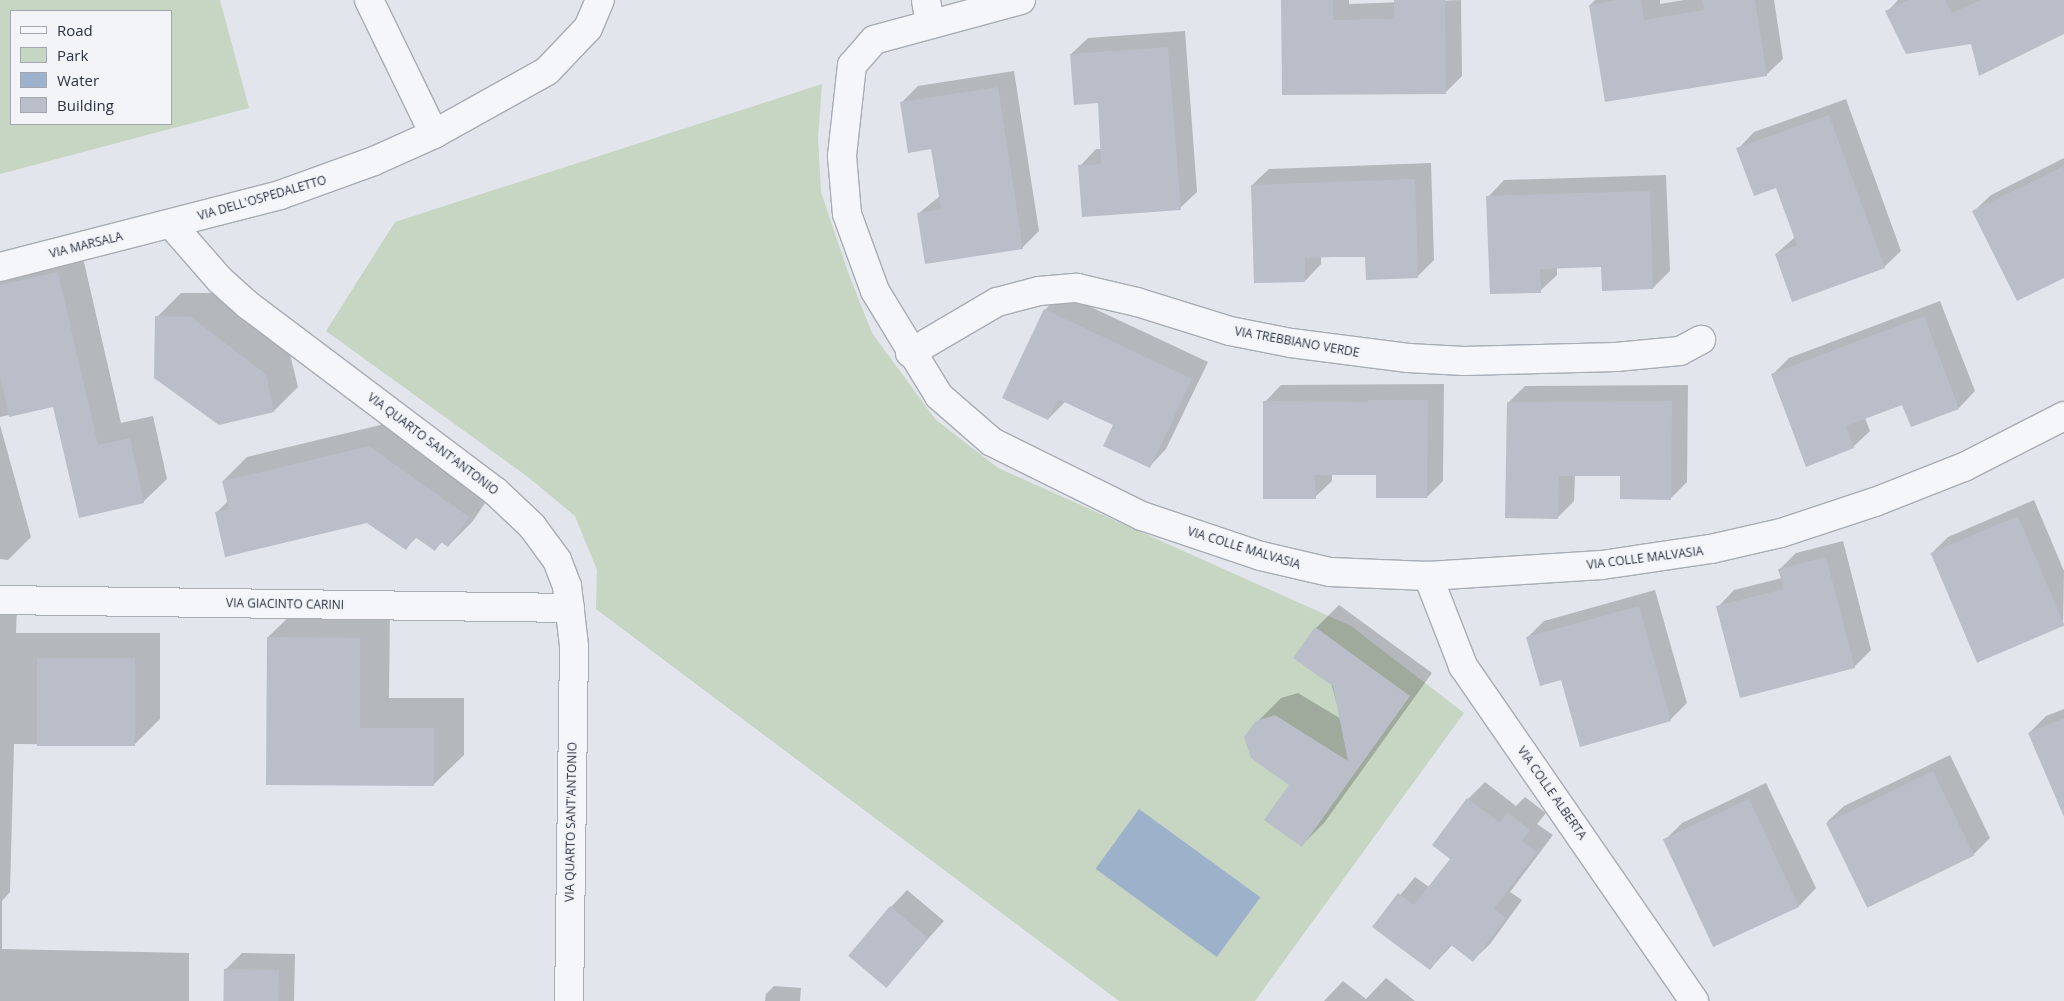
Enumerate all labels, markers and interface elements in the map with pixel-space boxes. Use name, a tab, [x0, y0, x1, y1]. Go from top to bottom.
legend	[10, 10, 172, 125]
text: Road	[57, 20, 93, 40]
text: Park	[57, 45, 88, 65]
text: Water	[57, 70, 99, 90]
text: Building	[57, 95, 114, 115]
street label: VIA DELL'OSPEDALETTO	[196, 173, 328, 223]
street label: VIA MARSALA	[48, 229, 124, 261]
street label: VIA TREBBIANO VERDE	[1233, 324, 1361, 360]
street label: VIA QUARTO SANT'ANTONIO	[365, 390, 501, 498]
street label: VIA COLLE MALVASIA	[1186, 524, 1302, 572]
street label: VIA COLLE MALVASIA	[1586, 544, 1704, 572]
street label: VIA GIACINTO CARINI	[226, 596, 344, 612]
street label: VIA QUARTO SANT'ANTONIO	[562, 742, 580, 902]
street label: VIA COLLE ALBERTA	[1514, 744, 1590, 842]

